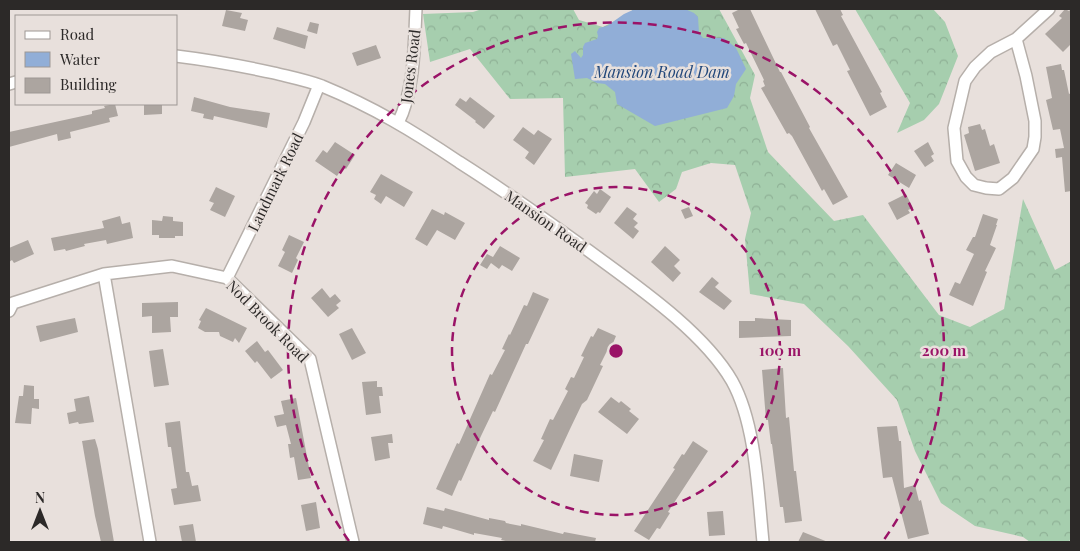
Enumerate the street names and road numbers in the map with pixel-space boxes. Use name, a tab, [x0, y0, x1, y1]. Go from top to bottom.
street label: Jones Road	[395, 28, 424, 105]
street label: Landmark Road	[243, 129, 308, 234]
street label: Mansion Road	[501, 185, 591, 257]
street label: Nod Brook Road	[222, 275, 314, 367]

